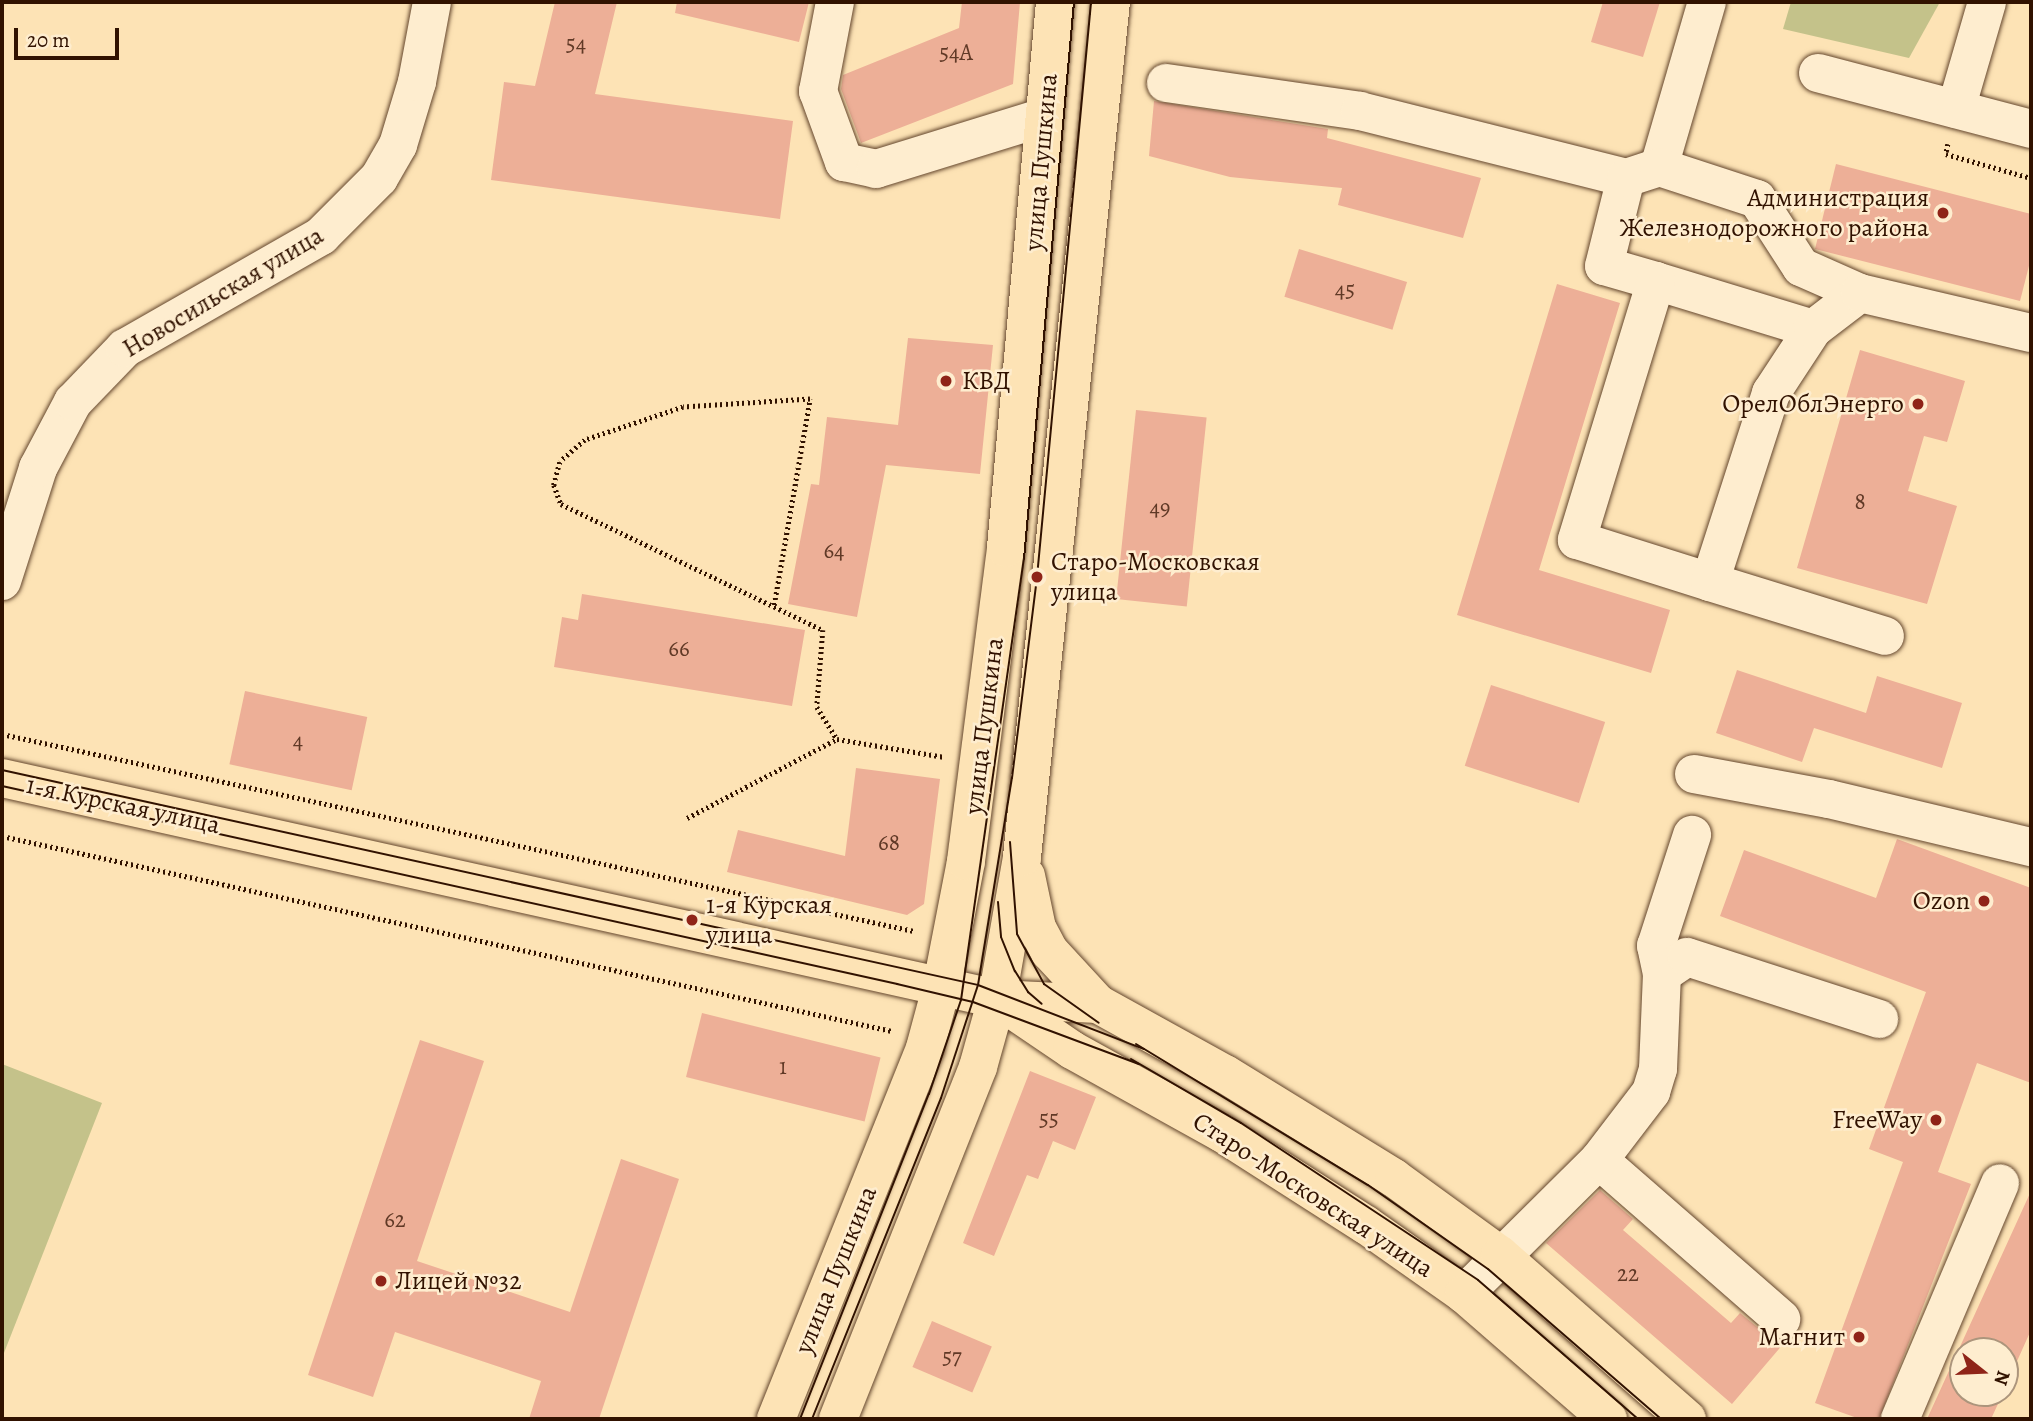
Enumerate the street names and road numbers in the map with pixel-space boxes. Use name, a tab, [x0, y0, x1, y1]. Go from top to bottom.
street label: улица Пушкина	[1018, 72, 1064, 252]
street label: Новосильская улица	[117, 220, 329, 364]
street label: улица Пушкина	[958, 636, 1010, 816]
street label: 1-я Курская улица	[23, 769, 223, 841]
street label: Старо-Московская улица	[1187, 1106, 1439, 1284]
street label: улица Пушкина	[788, 1182, 884, 1358]

